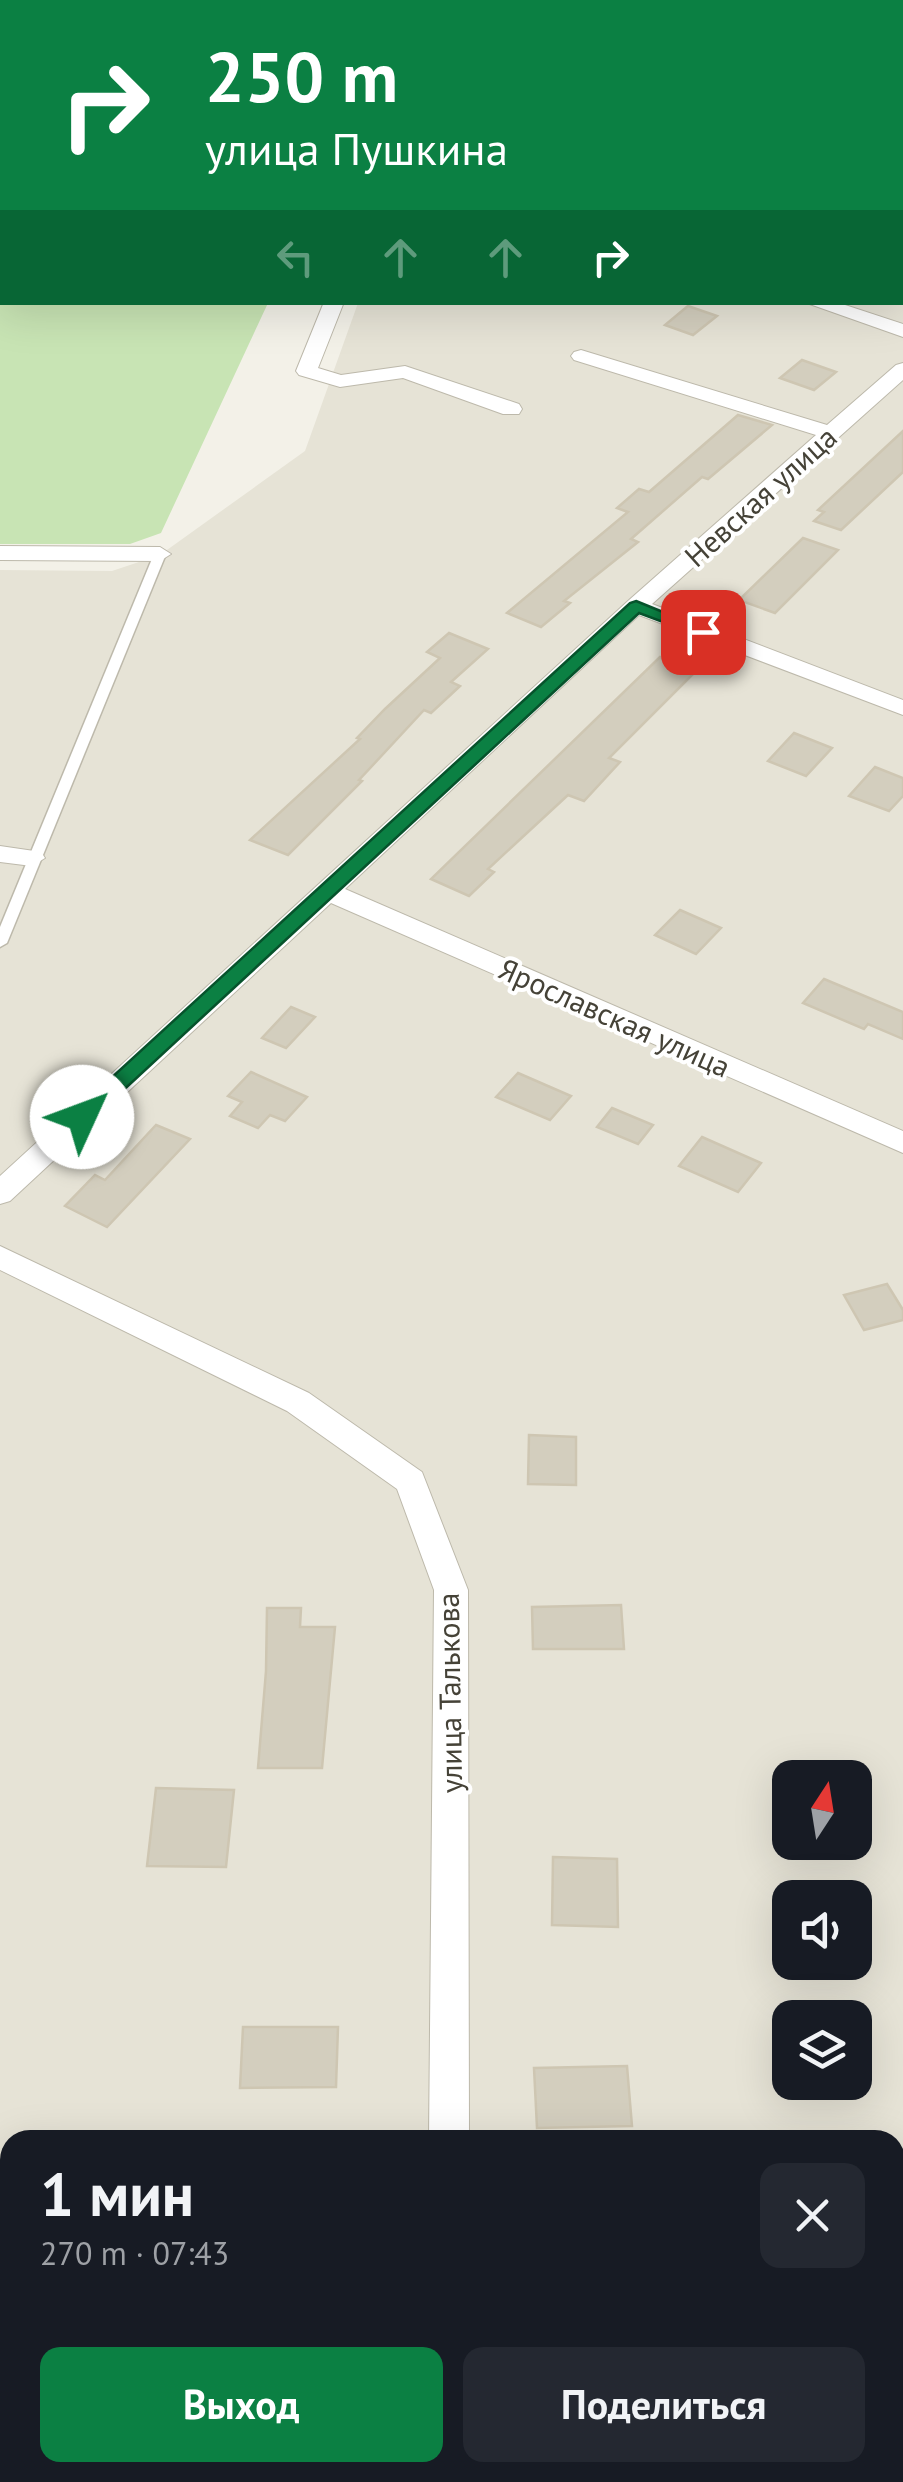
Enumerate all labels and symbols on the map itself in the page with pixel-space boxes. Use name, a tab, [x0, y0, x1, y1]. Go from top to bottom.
street label: Невская улица	[676, 417, 844, 575]
pin	[661, 590, 746, 675]
street label: Ярославская улица	[493, 949, 737, 1085]
position arrow	[30, 1065, 134, 1169]
street label: улица Талькова	[428, 1592, 470, 1794]
north arrow	[772, 1760, 872, 1860]

